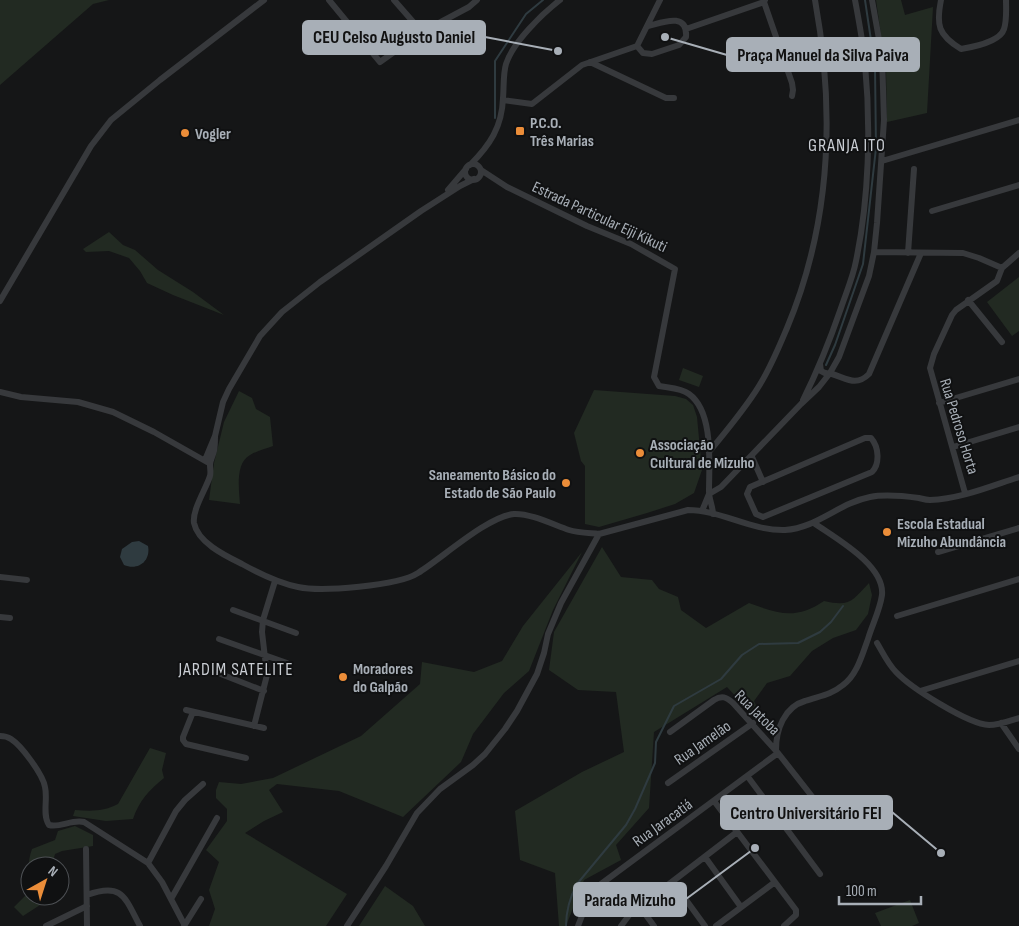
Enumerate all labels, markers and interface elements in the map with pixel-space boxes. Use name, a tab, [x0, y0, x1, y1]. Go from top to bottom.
callout: CEU Celso Augusto Daniel	[303, 21, 485, 54]
text: CEU Celso Augusto Daniel	[313, 27, 475, 48]
callout: Praça Manuel da Silva Paiva	[727, 38, 919, 71]
text: Praça Manuel da Silva Paiva	[737, 45, 909, 66]
place label: P.C.O. Três Marias	[530, 114, 594, 151]
place label: Vogler	[195, 125, 231, 144]
marker: P.C.O. Três Marias	[514, 125, 526, 137]
marker: Vogler	[179, 127, 191, 139]
district label: GRANJA ITO	[808, 135, 886, 156]
street label: Estrada Particular Eiji Kikuti	[529, 178, 670, 257]
street label: Rua Pedroso Horta	[935, 376, 982, 477]
place label: Associação Cultural de Mizuho	[649, 436, 755, 473]
marker: Associação Cultural de Mizuho	[634, 447, 646, 459]
place label: Saneamento Básico do Estado de São Paulo	[429, 466, 556, 503]
marker: Saneamento Básico do Estado de São Paulo	[560, 477, 572, 489]
place label: Escola Estadual Mizuho Abundância	[897, 515, 1006, 552]
marker: Escola Estadual Mizuho Abundância	[881, 526, 893, 538]
district label: JARDIM SATELITE	[177, 659, 294, 680]
place label: Moradores do Galpão	[353, 660, 413, 697]
marker: Moradores do Galpão	[337, 671, 349, 683]
street label: Rua Jatoba	[730, 686, 784, 740]
street label: Rua Jamelão	[671, 717, 735, 770]
street label: Rua Jaracatiá	[629, 795, 696, 851]
callout: Centro Universitário FEI	[721, 796, 892, 829]
text: Centro Universitário FEI	[730, 803, 882, 824]
north arrow	[20, 856, 70, 906]
text: N	[45, 862, 61, 880]
scale bar	[839, 874, 922, 906]
text: 100 m	[846, 882, 877, 901]
callout: Parada Mizuho	[574, 883, 686, 916]
text: Parada Mizuho	[584, 890, 676, 911]

